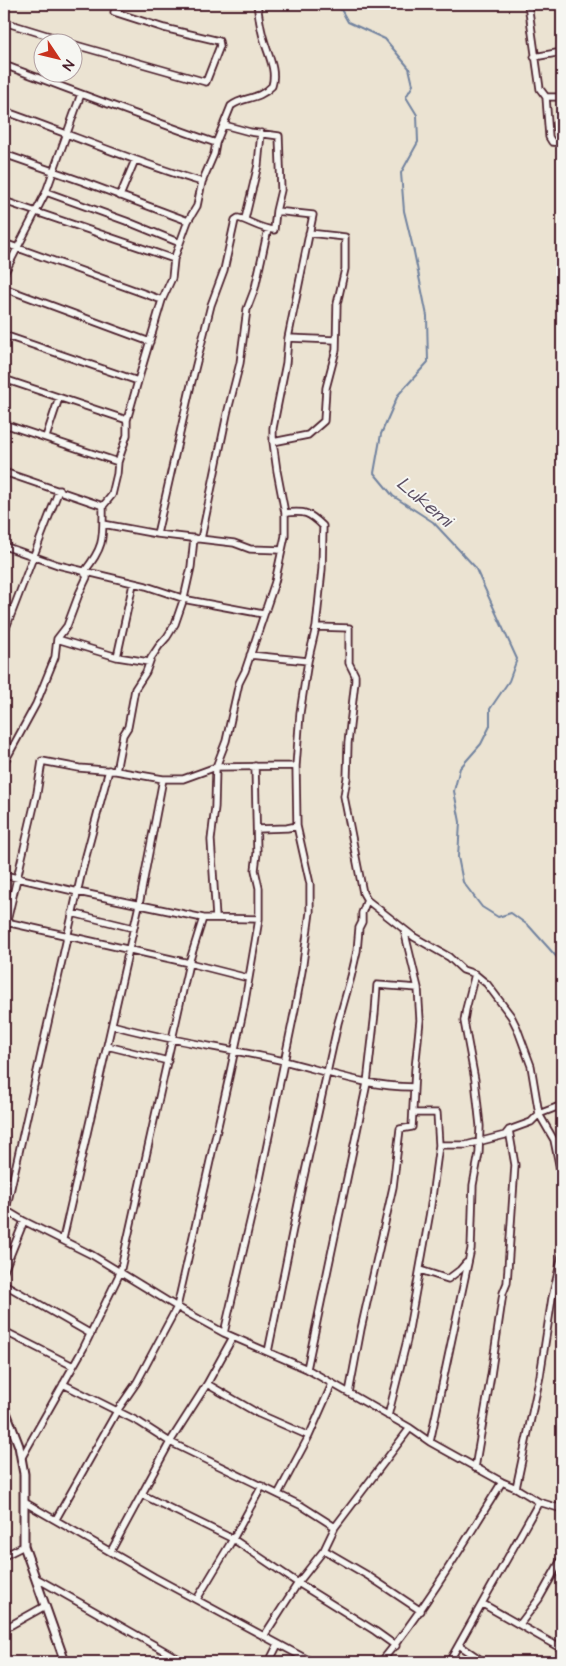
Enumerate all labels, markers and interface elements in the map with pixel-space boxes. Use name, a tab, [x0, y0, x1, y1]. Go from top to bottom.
north arrow	[32, 32, 82, 82]
text: N	[57, 56, 79, 74]
water label: Lukemi	[390, 470, 461, 536]

